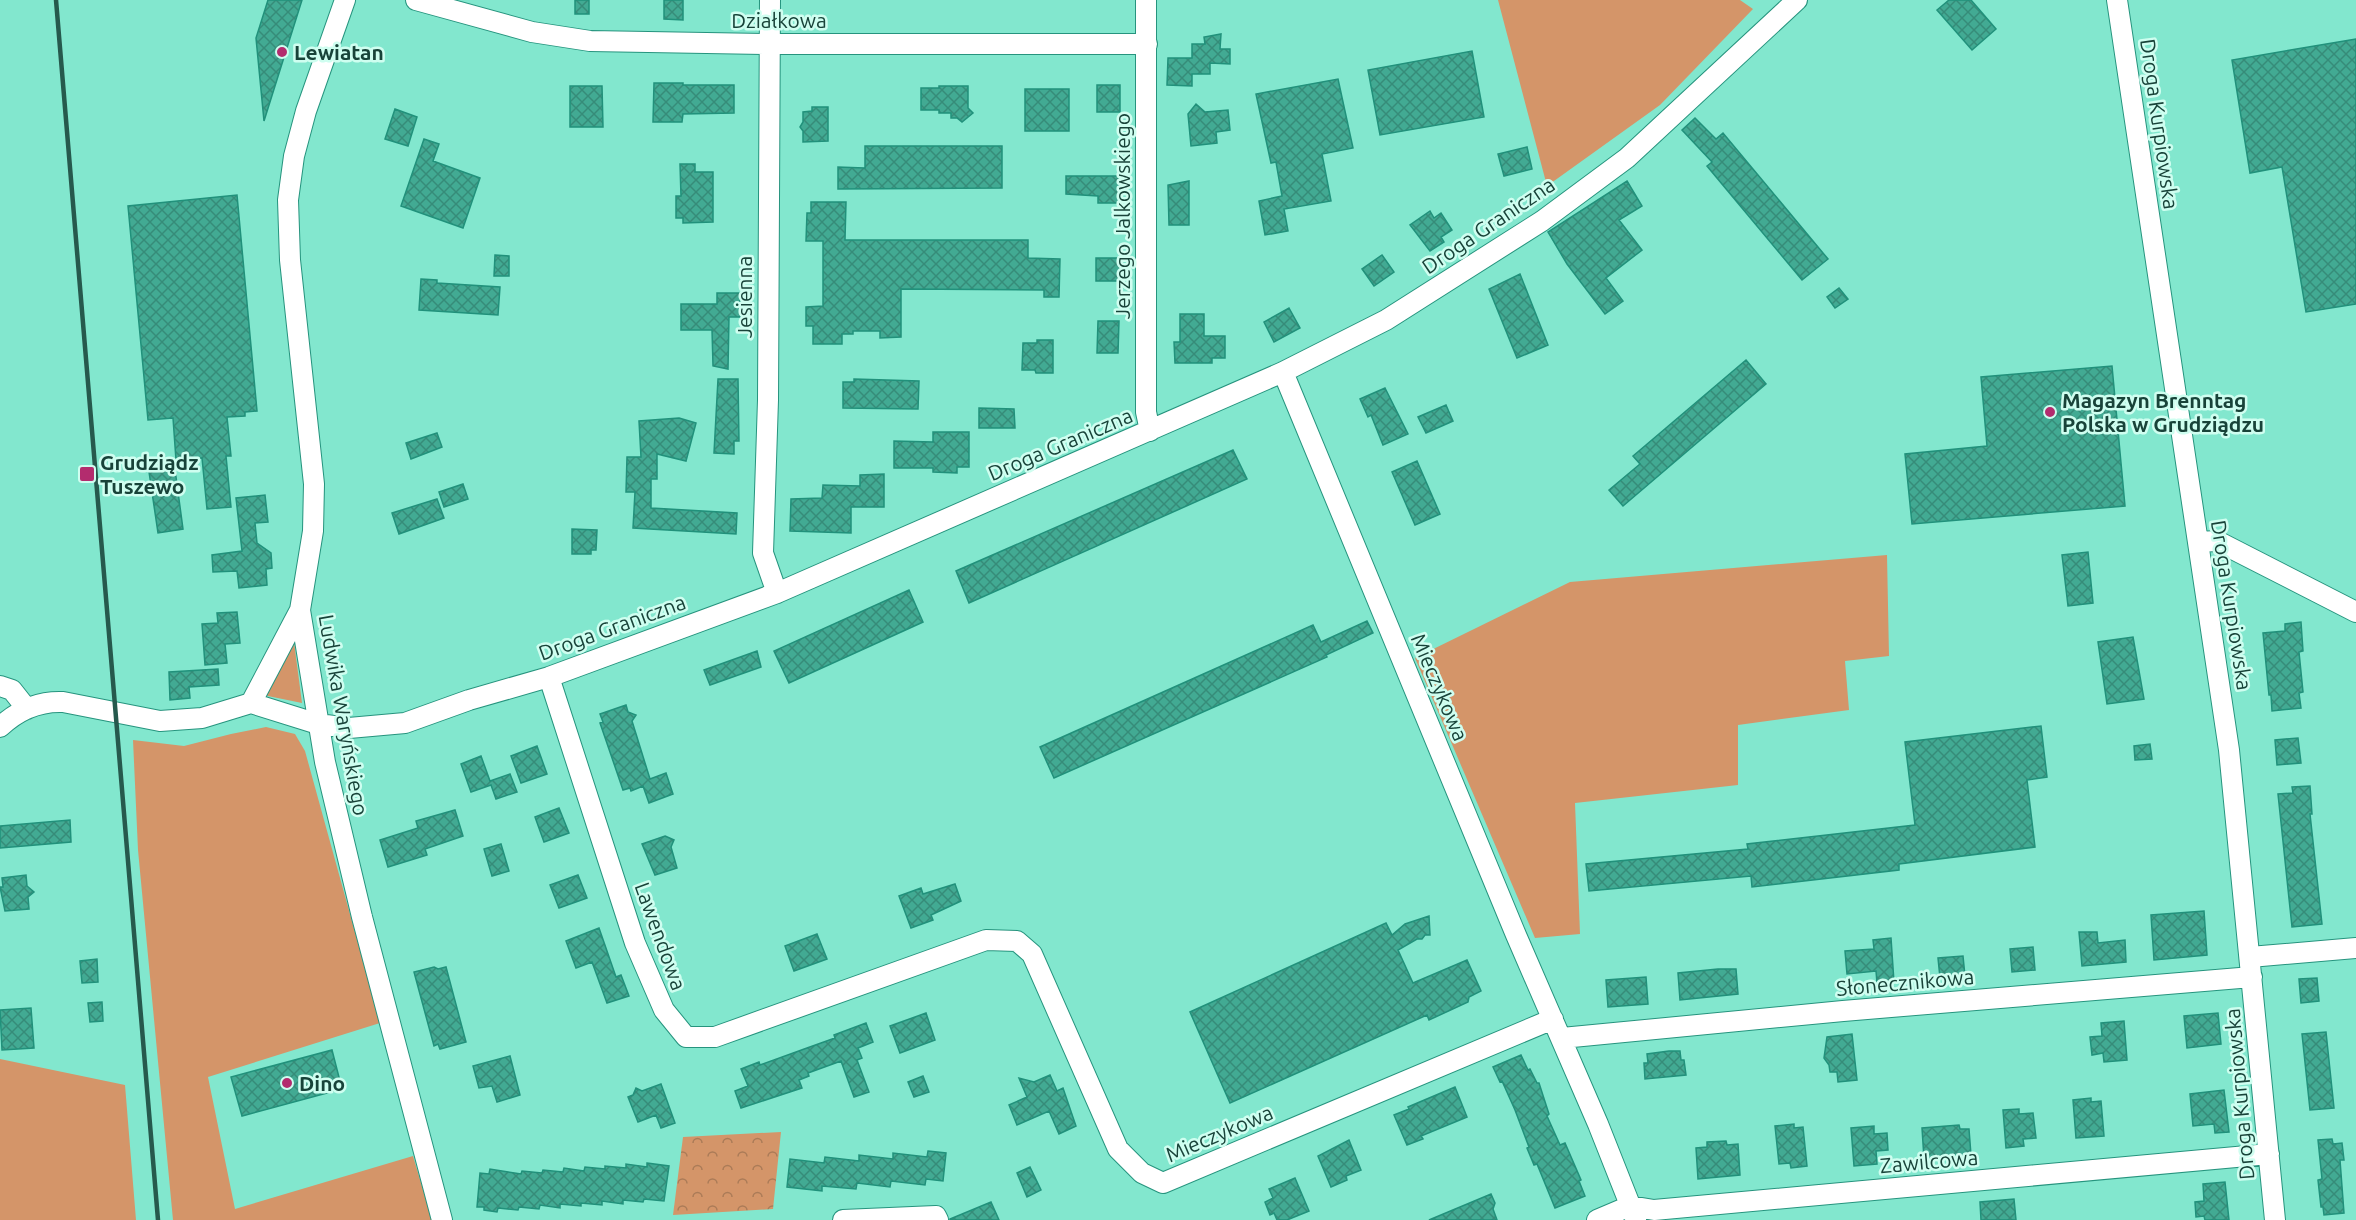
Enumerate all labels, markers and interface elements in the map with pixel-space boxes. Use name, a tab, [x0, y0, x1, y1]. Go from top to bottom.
street label: Działkowa	[731, 8, 827, 32]
street label: Droga Kurpiowska	[2136, 37, 2184, 211]
place label: Lewiatan	[294, 40, 384, 64]
marker: Lewiatan	[275, 45, 289, 59]
street label: Jerzego Jalkowskiego	[1110, 113, 1134, 319]
street label: Droga Graniczna	[1417, 172, 1559, 278]
street label: Jesienna	[732, 256, 756, 338]
place label: Magazyn Brenntag Polska w Grudziądzu	[2062, 388, 2264, 436]
street label: Droga Graniczna	[984, 403, 1136, 485]
marker: Magazyn Brenntag Polska w Grudziądzu	[2043, 405, 2057, 419]
place label: Grudziądz Tuszewo	[100, 450, 198, 498]
marker: Grudziądz Tuszewo	[78, 465, 96, 483]
street label: Droga Kurpiowska	[2207, 518, 2257, 692]
street label: Droga Graniczna	[535, 589, 689, 665]
street label: Ludwika Waryńskiego	[314, 613, 374, 817]
street label: Mieczykowa	[1407, 630, 1473, 744]
street label: Lawendowa	[630, 879, 692, 993]
street label: Słonecznikowa	[1835, 964, 1975, 1000]
street label: Droga Kurpiowska	[2220, 1007, 2258, 1181]
place label: Dino	[299, 1071, 345, 1095]
marker: Dino	[280, 1076, 294, 1090]
street label: Mieczykowa	[1162, 1100, 1276, 1166]
street label: Zawilcowa	[1879, 1145, 1979, 1177]

